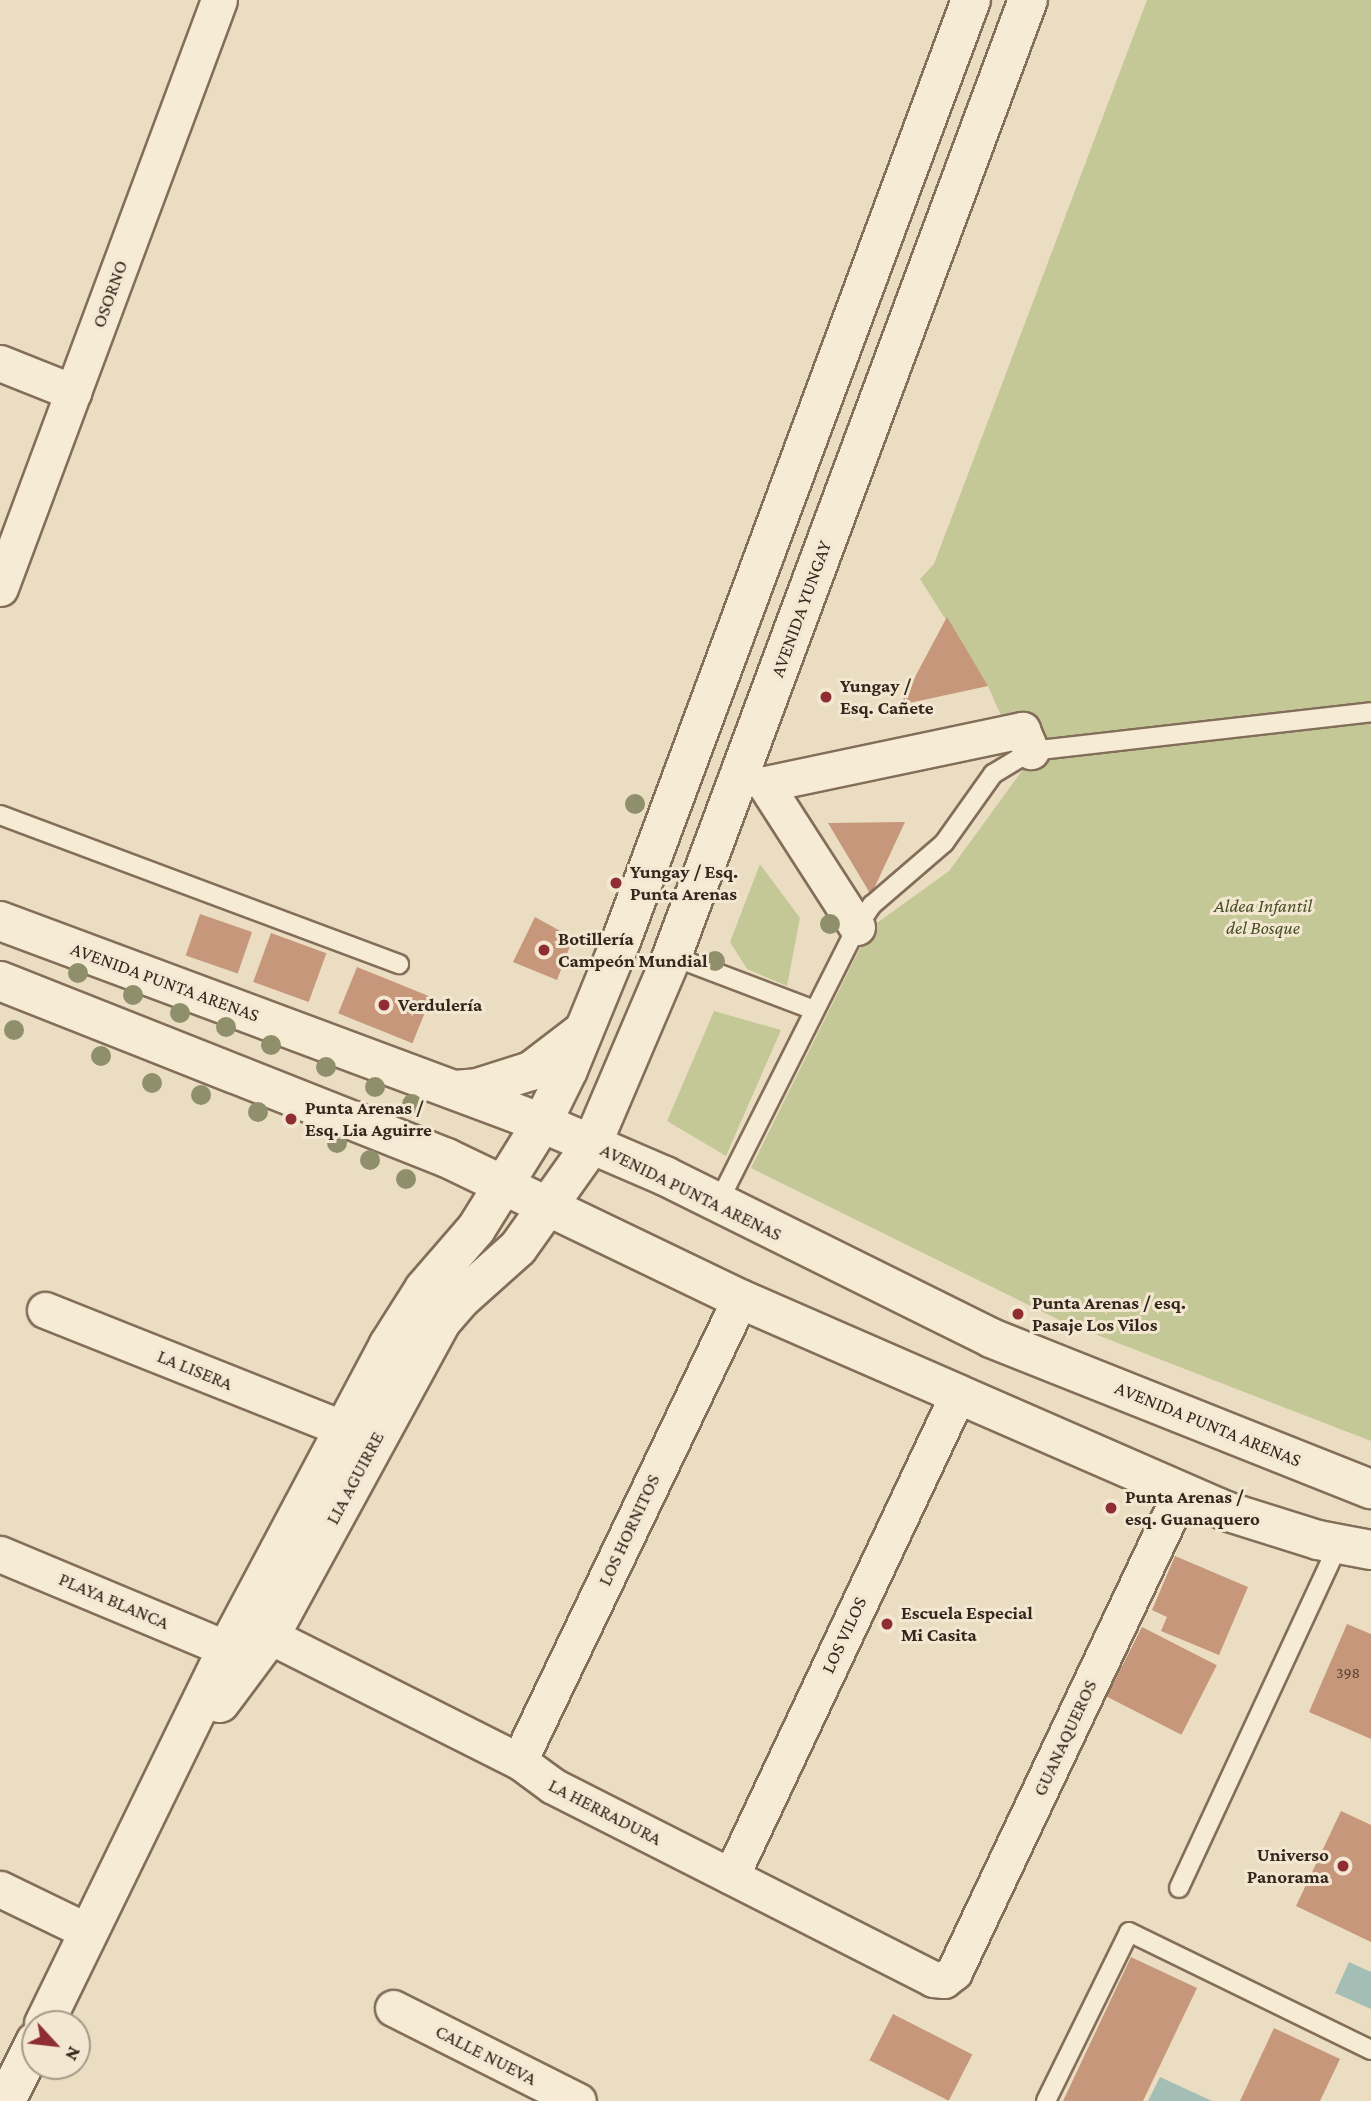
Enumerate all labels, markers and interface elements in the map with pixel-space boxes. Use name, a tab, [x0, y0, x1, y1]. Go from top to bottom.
street label: OSORNO	[87, 257, 133, 331]
street label: AVENIDA YUNGAY	[766, 538, 836, 680]
place label: Yungay / Esq. Cañete	[840, 675, 933, 719]
marker: Yungay / Esq. Cañete	[818, 689, 834, 705]
place label: Yungay / Esq. Punta Arenas	[630, 861, 738, 905]
marker: Yungay / Esq. Punta Arenas	[608, 875, 624, 891]
park label: Aldea Infantil del Bosque	[1214, 895, 1312, 939]
place label: Botillería Campeón Mundial	[558, 928, 707, 972]
street label: AVENIDA PUNTA ARENAS	[68, 937, 262, 1027]
marker: Botillería Campeón Mundial	[536, 942, 552, 958]
place label: Verdulería	[398, 994, 482, 1016]
marker: Verdulería	[376, 997, 392, 1013]
place label: Punta Arenas / Esq. Lia Aguirre	[305, 1097, 432, 1141]
marker: Punta Arenas / Esq. Lia Aguirre	[283, 1111, 299, 1127]
street label: AVENIDA PUNTA ARENAS	[597, 1138, 785, 1246]
place label: Punta Arenas / esq. Pasaje Los Vilos	[1032, 1292, 1186, 1336]
marker: Punta Arenas / esq. Pasaje Los Vilos	[1010, 1306, 1026, 1322]
street label: LA LISERA	[154, 1345, 236, 1395]
street label: AVENIDA PUNTA ARENAS	[1112, 1376, 1304, 1472]
street label: LIA AGUIRRE	[321, 1428, 389, 1528]
street label: LOS HORNITOS	[593, 1471, 665, 1589]
place label: Punta Arenas / esq. Guanaquero	[1125, 1486, 1260, 1530]
marker: Punta Arenas / esq. Guanaquero	[1103, 1500, 1119, 1516]
street label: PLAYA BLANCA	[55, 1568, 173, 1634]
street label: LOS VILOS	[816, 1593, 872, 1677]
place label: Escuela Especial Mi Casita	[901, 1602, 1033, 1646]
marker: Escuela Especial Mi Casita	[879, 1616, 895, 1632]
house number: 398	[1336, 1663, 1360, 1683]
street label: GUANAQUEROS	[1028, 1676, 1102, 1800]
street label: LA HERRADURA	[545, 1774, 665, 1850]
place label: Universo Panorama	[1247, 1844, 1329, 1888]
marker: Universo Panorama	[1335, 1858, 1351, 1874]
north arrow	[21, 2010, 91, 2080]
street label: CALLE NUEVA	[432, 2020, 540, 2090]
text: N	[61, 2043, 86, 2064]

